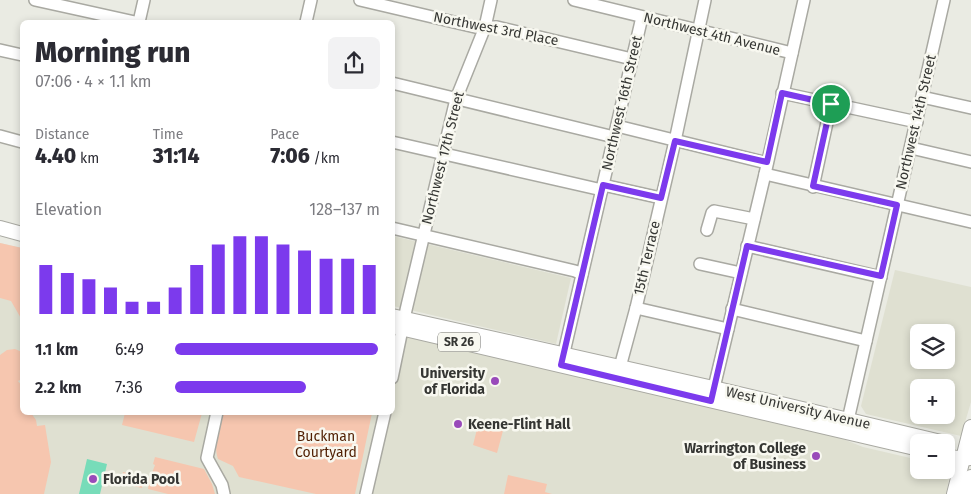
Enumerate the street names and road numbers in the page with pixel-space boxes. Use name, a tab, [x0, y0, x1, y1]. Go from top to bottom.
street label: Northwest 3rd Place	[432, 9, 560, 49]
street label: Northwest 4th Avenue	[642, 9, 782, 59]
street label: Northwest 16th Street	[598, 33, 646, 172]
street label: Northwest 14th Street	[892, 52, 940, 191]
street label: Northwest 17th Street	[418, 89, 468, 226]
street label: 15th Terrace	[630, 219, 664, 297]
road number: SR 26	[438, 332, 480, 352]
street label: West University Avenue	[724, 383, 872, 433]

